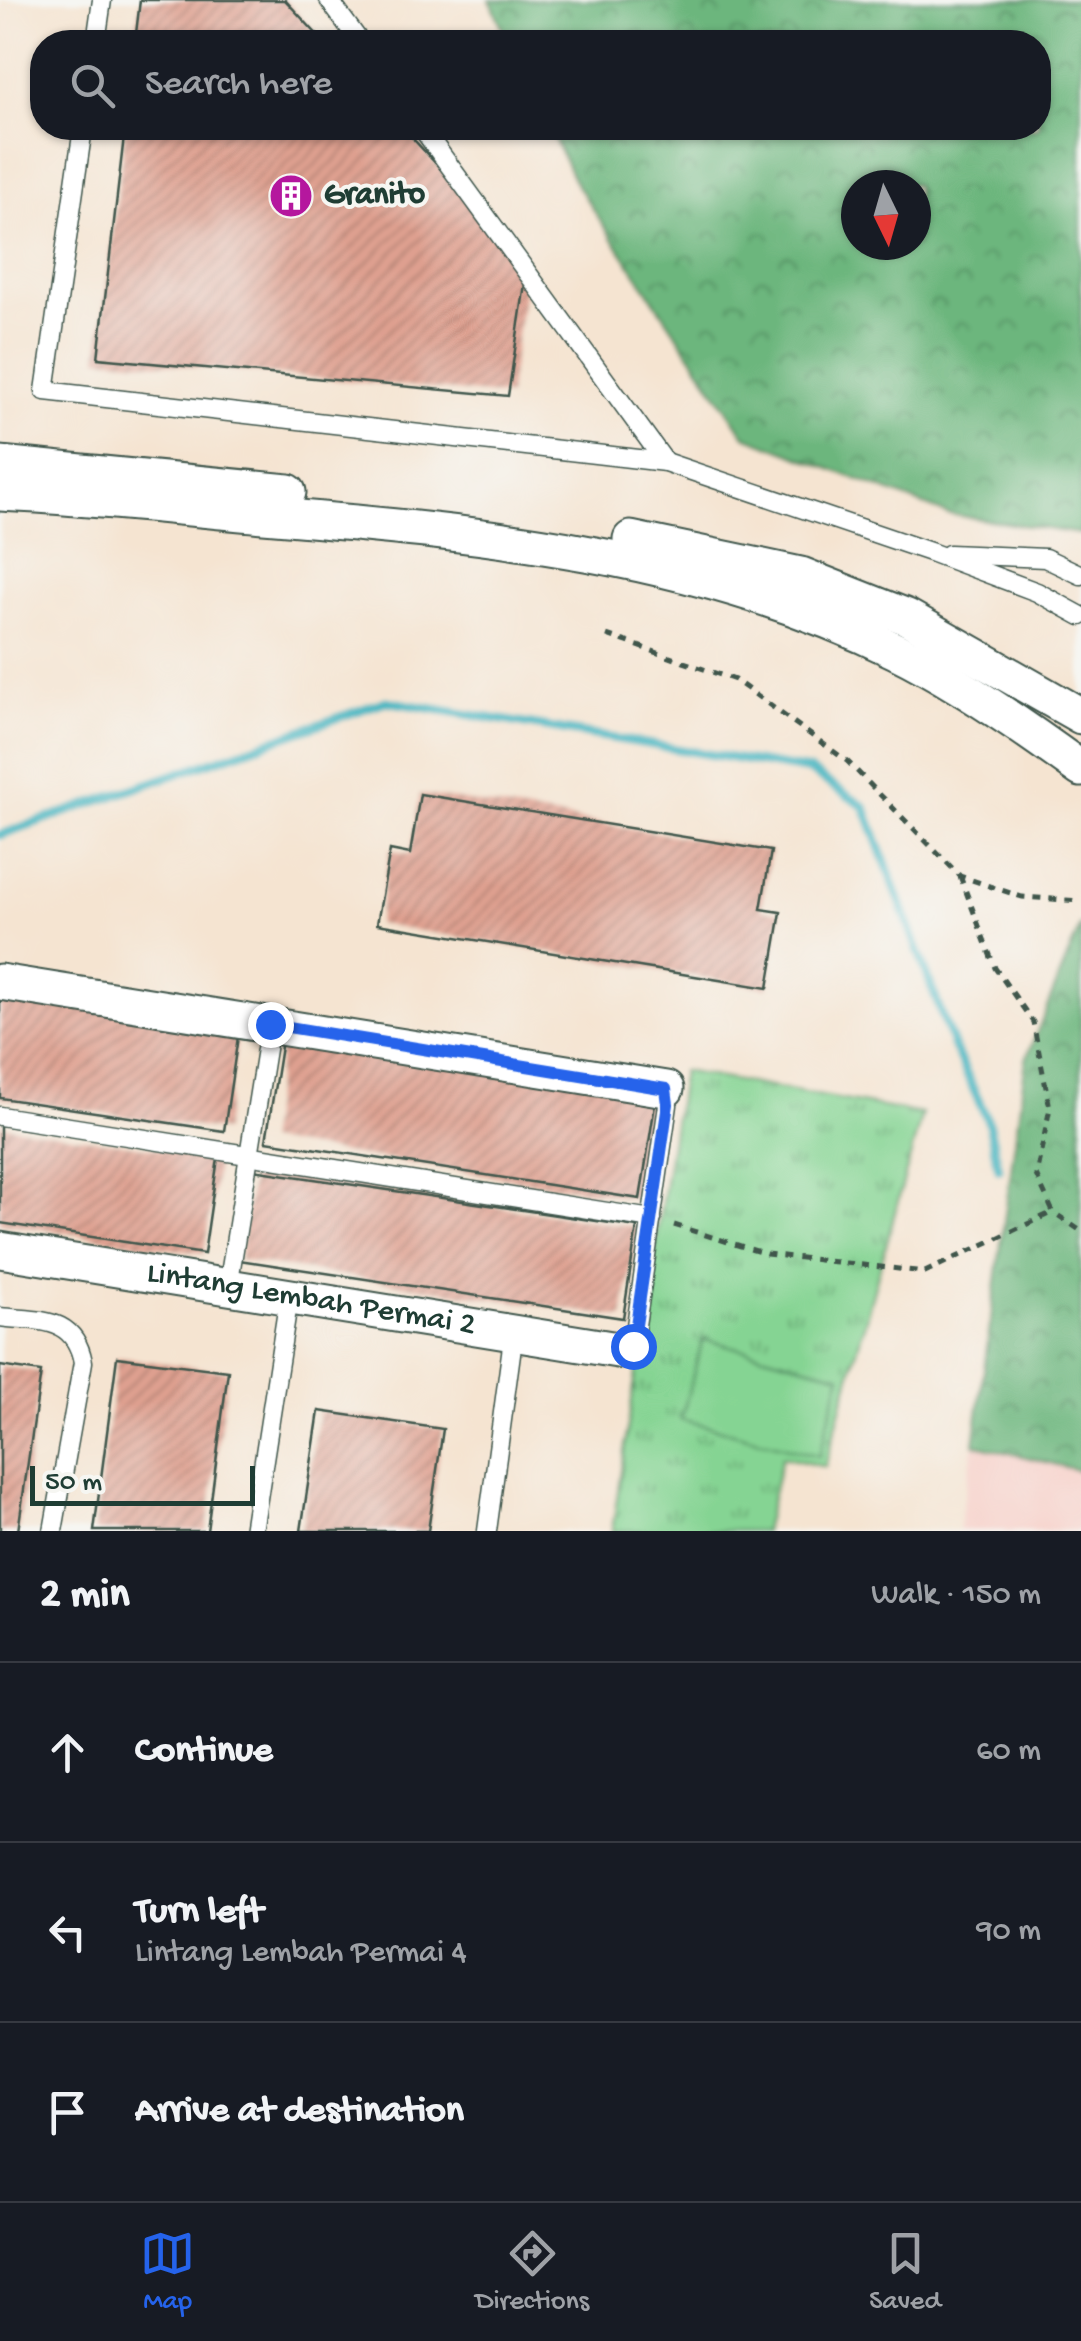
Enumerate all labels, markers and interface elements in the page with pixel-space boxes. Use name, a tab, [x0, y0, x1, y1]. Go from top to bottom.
search box	[30, 30, 1051, 140]
icon: search	[65, 58, 120, 113]
text: Search here	[145, 63, 332, 107]
north arrow	[841, 170, 931, 260]
building icon: Granito	[268, 173, 314, 219]
place label: Granito	[324, 177, 425, 215]
route end	[248, 1002, 294, 1048]
street label: Lintang Lembah Permai 2	[144, 1255, 478, 1346]
route start	[611, 1324, 657, 1370]
scale bar	[30, 1461, 255, 1506]
text: 50 m	[45, 1467, 102, 1500]
text: 2 min	[40, 1572, 129, 1621]
text: Walk · 150 m	[871, 1577, 1041, 1615]
icon: ahead	[40, 1725, 95, 1780]
text: Continue	[135, 1730, 273, 1774]
text: 60 m	[976, 1733, 1041, 1771]
text: Turn left	[135, 1891, 263, 1935]
icon: left	[40, 1905, 95, 1960]
text: 90 m	[977, 1913, 1041, 1951]
text: Lintang Lembah Permai 4	[135, 1935, 467, 1973]
icon: arrive	[40, 2085, 95, 2140]
text: Arrive at destination	[135, 2090, 464, 2134]
tab: Map	[140, 2226, 195, 2319]
tab: Directions	[475, 2226, 589, 2319]
tab: Saved	[869, 2226, 941, 2319]

